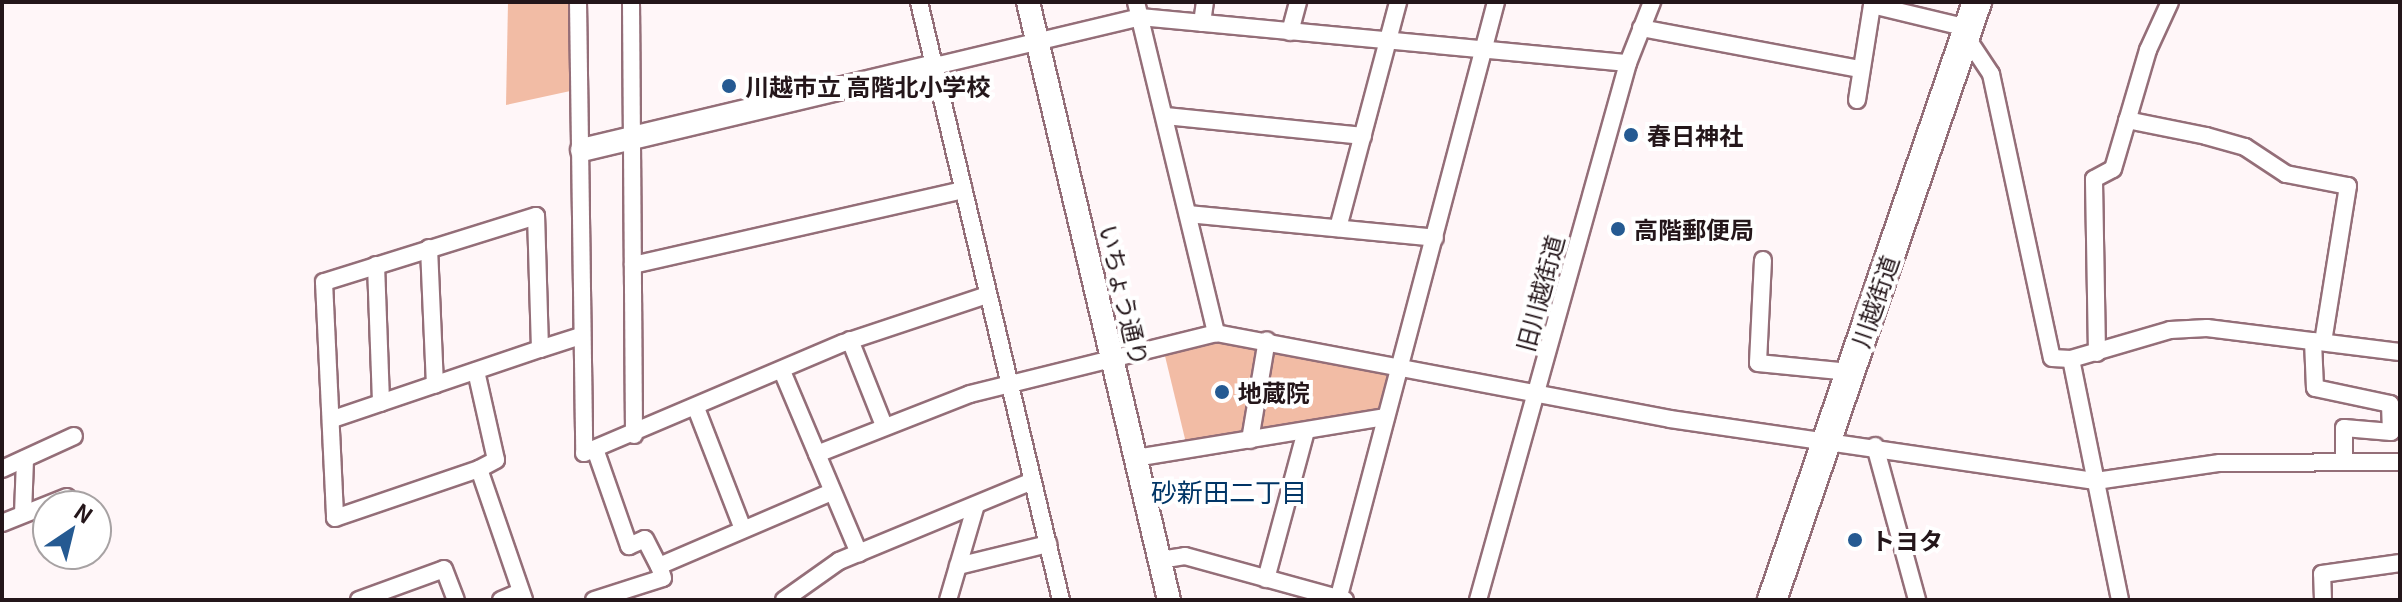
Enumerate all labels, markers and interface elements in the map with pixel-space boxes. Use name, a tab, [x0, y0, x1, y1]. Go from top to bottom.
place label: 川越市立 高階北小学校	[745, 72, 990, 100]
marker: 川越市立 高階北小学校	[720, 77, 738, 95]
place label: 春日神社	[1647, 121, 1743, 149]
marker: 春日神社	[1622, 126, 1640, 144]
place label: 高階郵便局	[1634, 215, 1754, 243]
marker: 高階郵便局	[1609, 220, 1627, 238]
street label: いちょう通り	[1095, 222, 1155, 368]
street label: 旧川越街道	[1510, 231, 1568, 355]
street label: 川越街道	[1845, 251, 1903, 351]
place label: 地蔵院	[1238, 378, 1310, 406]
marker: 地蔵院	[1213, 383, 1231, 401]
district label: 砂新田二丁目	[1151, 475, 1307, 507]
north arrow	[32, 490, 112, 570]
text: N	[69, 494, 101, 530]
place label: トヨタ	[1871, 526, 1943, 554]
marker: トヨタ	[1846, 531, 1864, 549]

